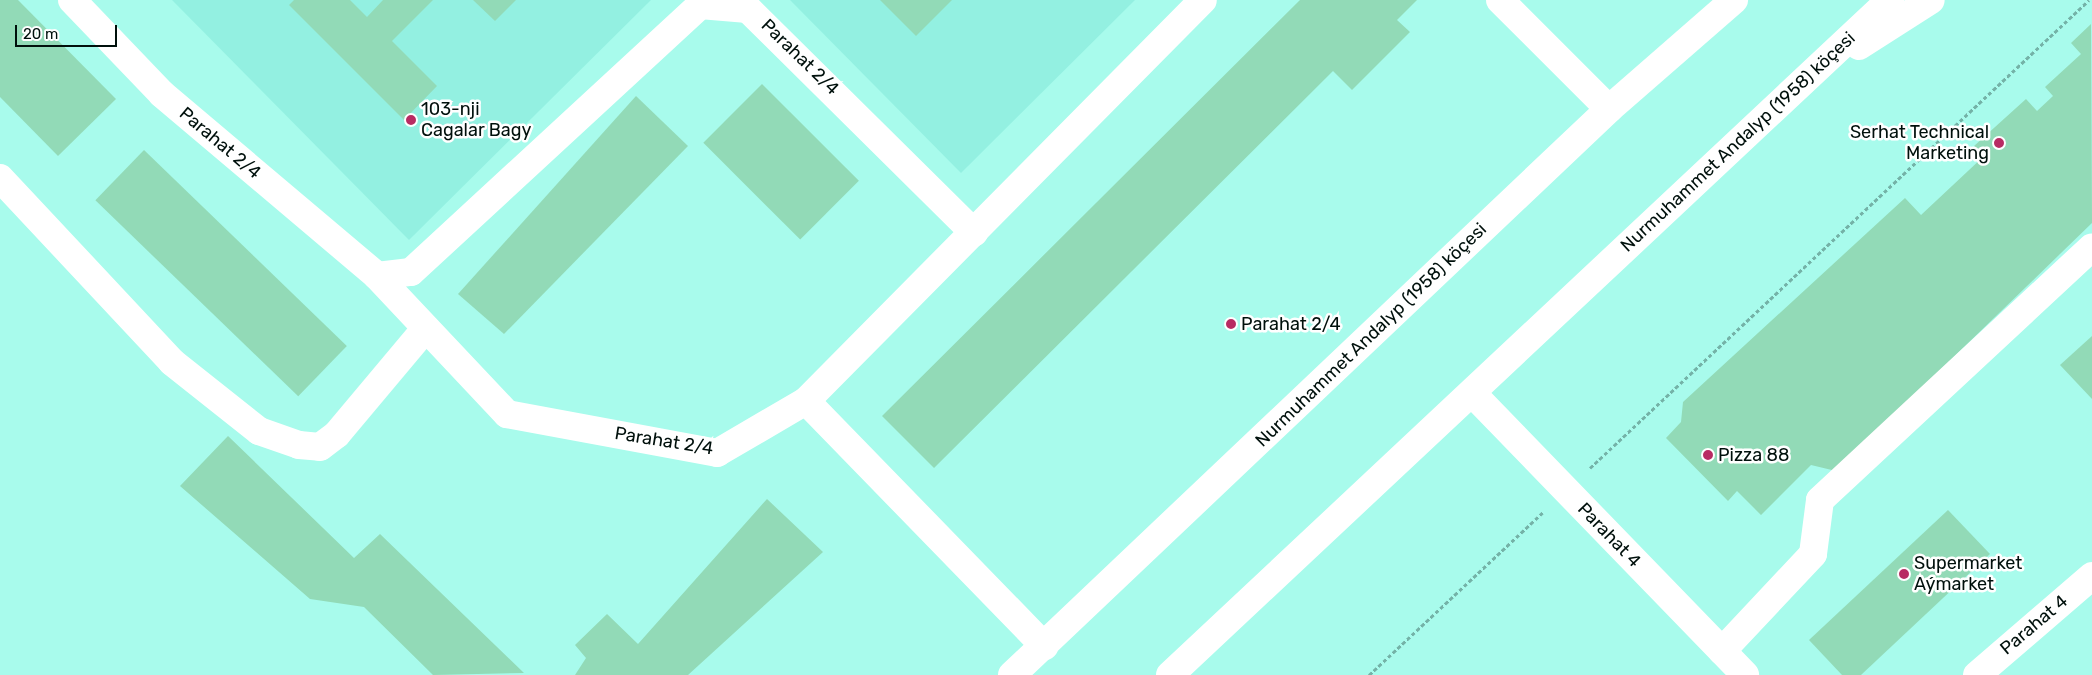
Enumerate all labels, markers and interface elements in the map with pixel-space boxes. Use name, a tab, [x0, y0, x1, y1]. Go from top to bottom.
scale bar	[18, 15, 120, 47]
street label: Parahat 2/4	[757, 15, 843, 99]
text: 20 m	[23, 25, 58, 43]
street label: Nurmuhammet Andalyp (1958) köçesi	[1616, 27, 1860, 257]
place label: 103-nji Cagalar Bagy	[421, 99, 532, 142]
street label: Parahat 2/4	[175, 103, 265, 183]
marker: 103-nji Cagalar Bagy	[405, 114, 417, 126]
place label: Serhat Technical Marketing	[1849, 122, 1989, 164]
marker: Serhat Technical Marketing	[1993, 137, 2005, 149]
street label: Nurmuhammet Andalyp (1958) köçesi	[1251, 218, 1491, 452]
place label: Parahat 2/4	[1241, 313, 1341, 335]
marker: Parahat 2/4	[1225, 318, 1237, 330]
street label: Parahat 2/4	[613, 423, 715, 459]
place label: Pizza 88	[1718, 444, 1789, 466]
marker: Pizza 88	[1702, 449, 1714, 461]
street label: Parahat 4	[1573, 498, 1645, 572]
place label: Supermarket Aýmarket	[1914, 553, 2022, 596]
marker: Supermarket Aýmarket	[1898, 568, 1910, 580]
street label: Parahat 4	[1996, 591, 2072, 659]

